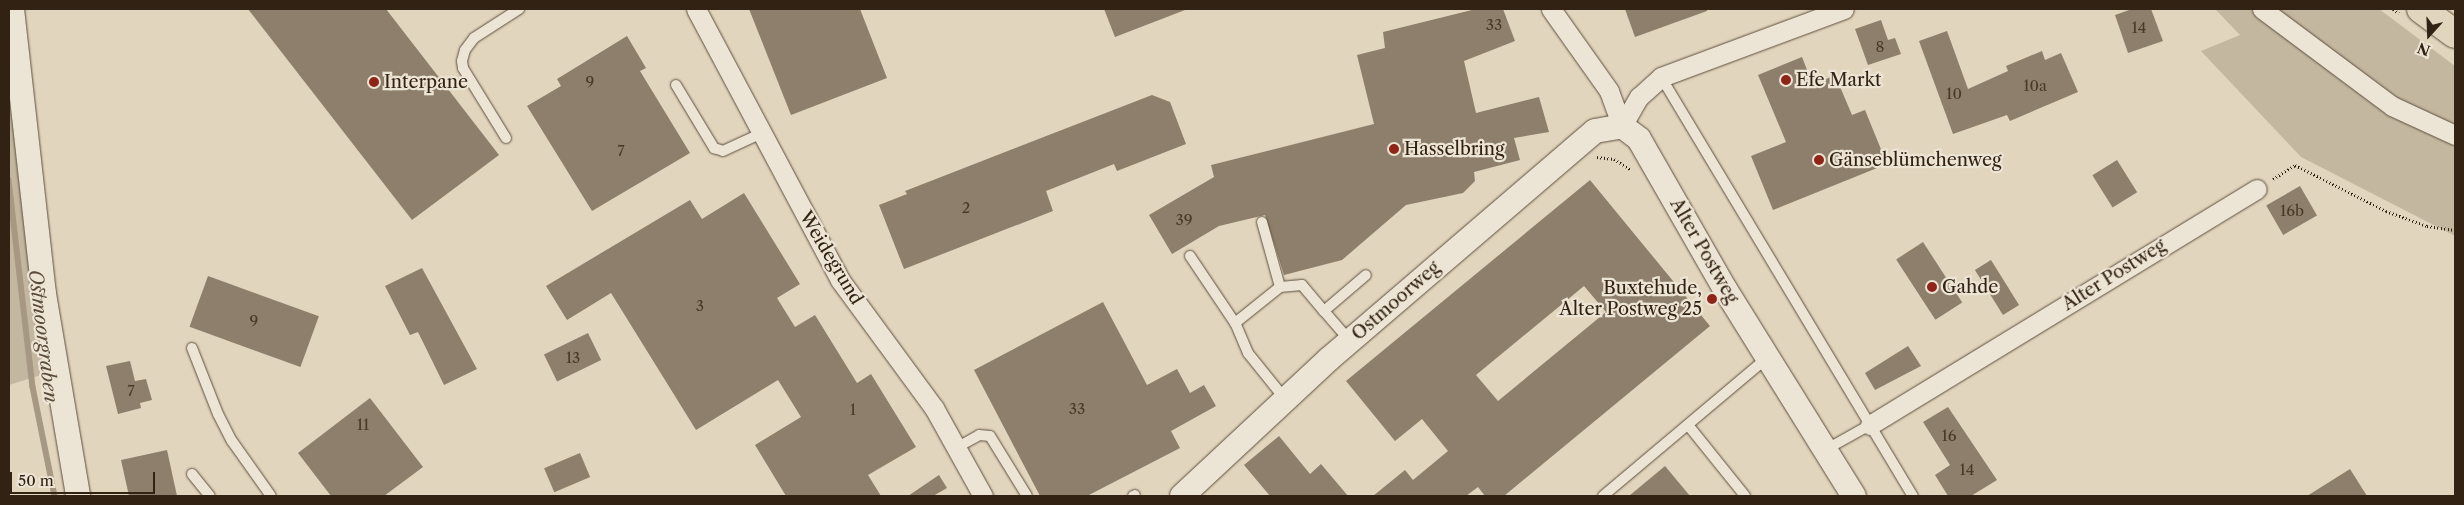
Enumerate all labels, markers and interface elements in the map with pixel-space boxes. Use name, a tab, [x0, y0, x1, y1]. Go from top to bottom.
north arrow	[2404, 10, 2454, 60]
house number: 33	[1486, 16, 1502, 34]
house number: 14	[2132, 19, 2146, 37]
house number: 8	[1876, 38, 1884, 56]
text: N	[2415, 39, 2433, 60]
place label: Efe Markt	[1796, 69, 1881, 91]
place label: Interpane	[384, 71, 468, 93]
house number: 9	[586, 73, 594, 91]
marker: Efe Markt	[1780, 74, 1792, 86]
marker: Interpane	[368, 76, 380, 88]
house number: 10a	[2023, 77, 2047, 95]
house number: 10	[1946, 85, 1962, 103]
place label: Hasselbring	[1404, 138, 1505, 160]
house number: 7	[617, 142, 625, 160]
marker: Hasselbring	[1388, 143, 1400, 155]
place label: Gänseblümchenweg	[1829, 149, 2002, 171]
marker: Gänseblümchenweg	[1813, 154, 1825, 166]
street label: Alter Postweg	[1665, 194, 1743, 308]
house number: 2	[962, 199, 970, 217]
house number: 16b	[2280, 202, 2304, 220]
street label: Weidegrund	[795, 207, 867, 309]
house number: 39	[1175, 211, 1193, 229]
street label: Alter Postweg	[2058, 235, 2170, 315]
street label: Ostmoorweg	[1348, 257, 1444, 345]
water label: Ostmoorgraben	[24, 268, 62, 404]
place label: Gahde	[1942, 276, 1998, 298]
place label: Buxtehude, Alter Postweg 25	[1559, 278, 1702, 320]
marker: Gahde	[1926, 281, 1938, 293]
marker: Buxtehude, Alter Postweg 25	[1706, 293, 1718, 305]
house number: 3	[696, 297, 704, 315]
house number: 9	[250, 312, 258, 330]
house number: 13	[566, 349, 580, 367]
house number: 7	[127, 382, 135, 400]
house number: 33	[1069, 400, 1085, 418]
house number: 1	[850, 401, 856, 419]
house number: 11	[357, 416, 369, 434]
house number: 16	[1941, 427, 1957, 445]
house number: 14	[1960, 461, 1974, 479]
scale bar	[12, 462, 158, 494]
text: 50 m	[18, 471, 54, 490]

